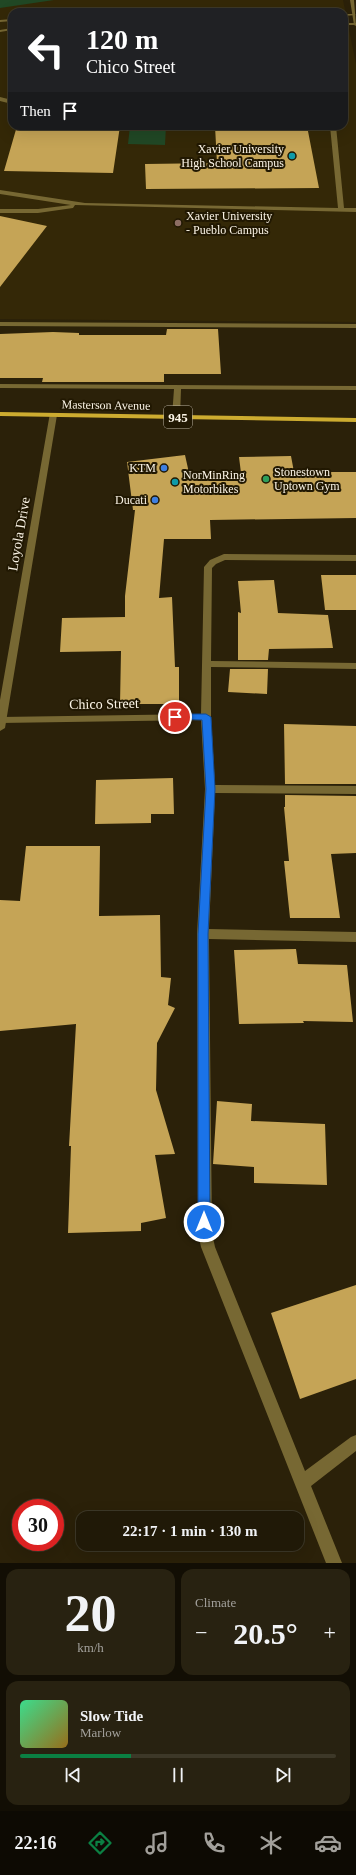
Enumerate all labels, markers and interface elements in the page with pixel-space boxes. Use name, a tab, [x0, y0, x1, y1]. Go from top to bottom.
icon: left	[20, 24, 72, 76]
text: 120 m	[86, 24, 158, 55]
text: Chico Street	[86, 57, 175, 77]
icon: arrive	[59, 100, 81, 122]
text: Then	[20, 103, 51, 119]
place label: Xavier University High School Campus	[181, 142, 284, 170]
marker: Xavier University High School Campus	[287, 151, 297, 161]
place label: Xavier University - Pueblo Campus	[186, 209, 272, 237]
marker: Xavier University - Pueblo Campus	[173, 218, 183, 228]
street label: Masterson Avenue	[62, 397, 150, 413]
road number: 945	[164, 406, 192, 428]
place label: KTM	[129, 461, 156, 475]
marker: KTM	[159, 463, 169, 473]
place label: Stonestown Uptown Gym	[274, 465, 340, 493]
place label: NorMinRing Motorbikes	[183, 468, 245, 496]
marker: Stonestown Uptown Gym	[261, 474, 271, 484]
marker: NorMinRing Motorbikes	[170, 477, 180, 487]
place label: Ducati	[115, 493, 148, 507]
marker: Ducati	[150, 495, 160, 505]
street label: Loyola Drive	[5, 496, 33, 572]
street label: Chico Street	[69, 696, 139, 712]
pin	[158, 700, 192, 734]
icon: arrive	[164, 706, 186, 728]
position arrow	[183, 1201, 225, 1243]
speed limit sign: 30	[12, 1499, 64, 1551]
text: 22:17 · 1 min · 130 m	[123, 1523, 258, 1539]
text: 20	[65, 1585, 117, 1642]
text: Climate	[195, 1595, 236, 1610]
text: 20.5°	[233, 1617, 298, 1650]
text: −	[195, 1620, 207, 1645]
text: +	[324, 1620, 336, 1645]
text: km/h	[77, 1640, 104, 1655]
text: Slow Tide	[80, 1708, 143, 1724]
text: Marlow	[80, 1725, 121, 1740]
icon: previous	[62, 1764, 84, 1786]
icon: pause	[167, 1764, 189, 1786]
icon: next	[272, 1764, 294, 1786]
icon: directions	[86, 1829, 114, 1857]
icon: music	[143, 1829, 171, 1857]
icon: phone	[200, 1829, 228, 1857]
icon: climate	[257, 1829, 285, 1857]
icon: car	[314, 1829, 342, 1857]
text: 22:16	[15, 1833, 57, 1853]

